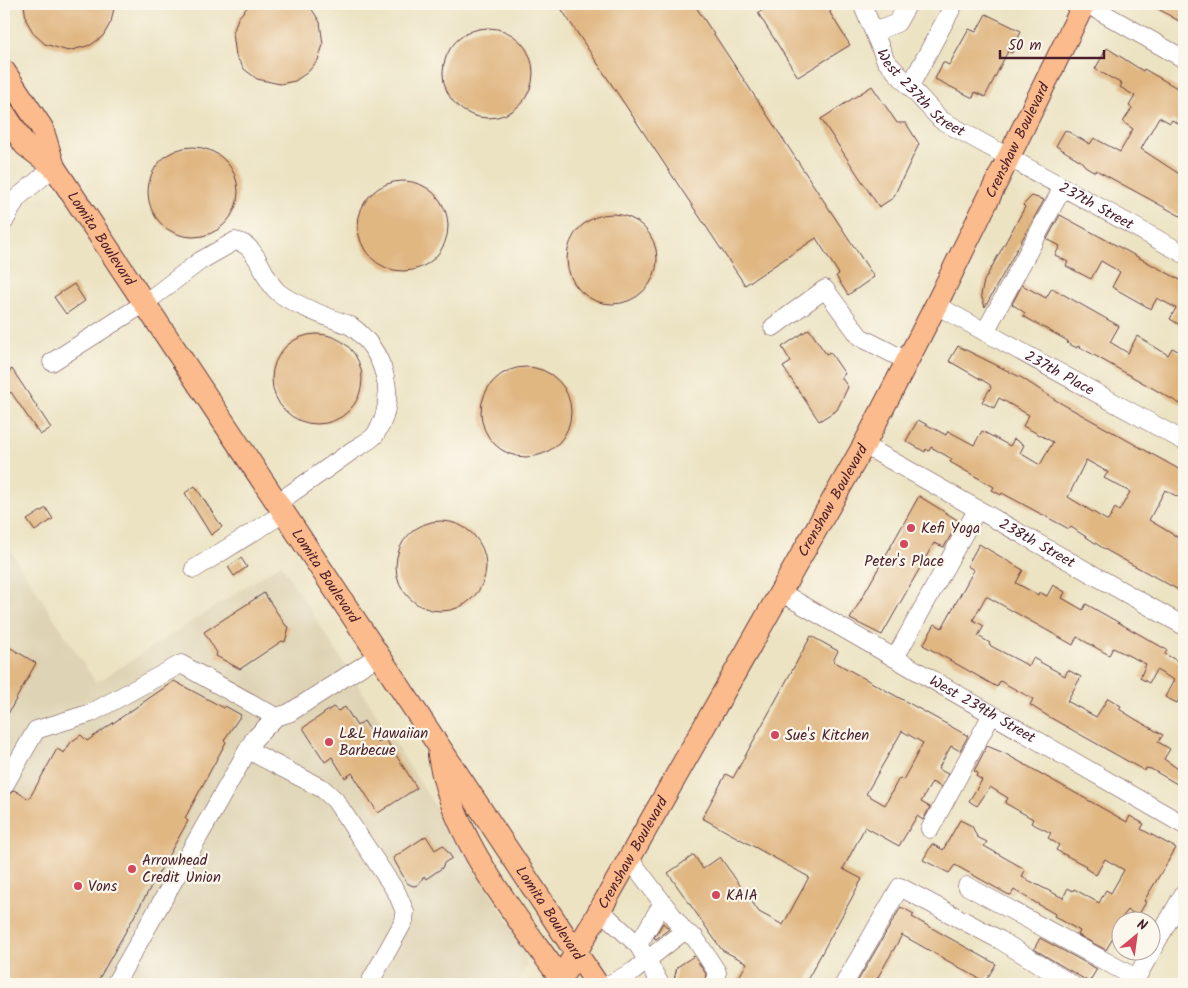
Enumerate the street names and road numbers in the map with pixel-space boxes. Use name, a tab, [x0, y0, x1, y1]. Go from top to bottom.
street label: West 237th Street	[869, 45, 969, 144]
street label: Crenshaw Boulevard	[979, 78, 1057, 202]
street label: 237th Street	[1054, 176, 1138, 237]
street label: Lomita Boulevard	[60, 187, 141, 291]
street label: 237th Place	[1020, 345, 1099, 403]
street label: Crenshaw Boulevard	[792, 440, 875, 562]
street label: 238th Street	[994, 513, 1079, 575]
street label: Lomita Boulevard	[285, 524, 365, 629]
street label: West 239th Street	[925, 670, 1040, 750]
street label: Crenshaw Boulevard	[592, 792, 675, 914]
street label: Lomita Boulevard	[509, 861, 589, 966]

